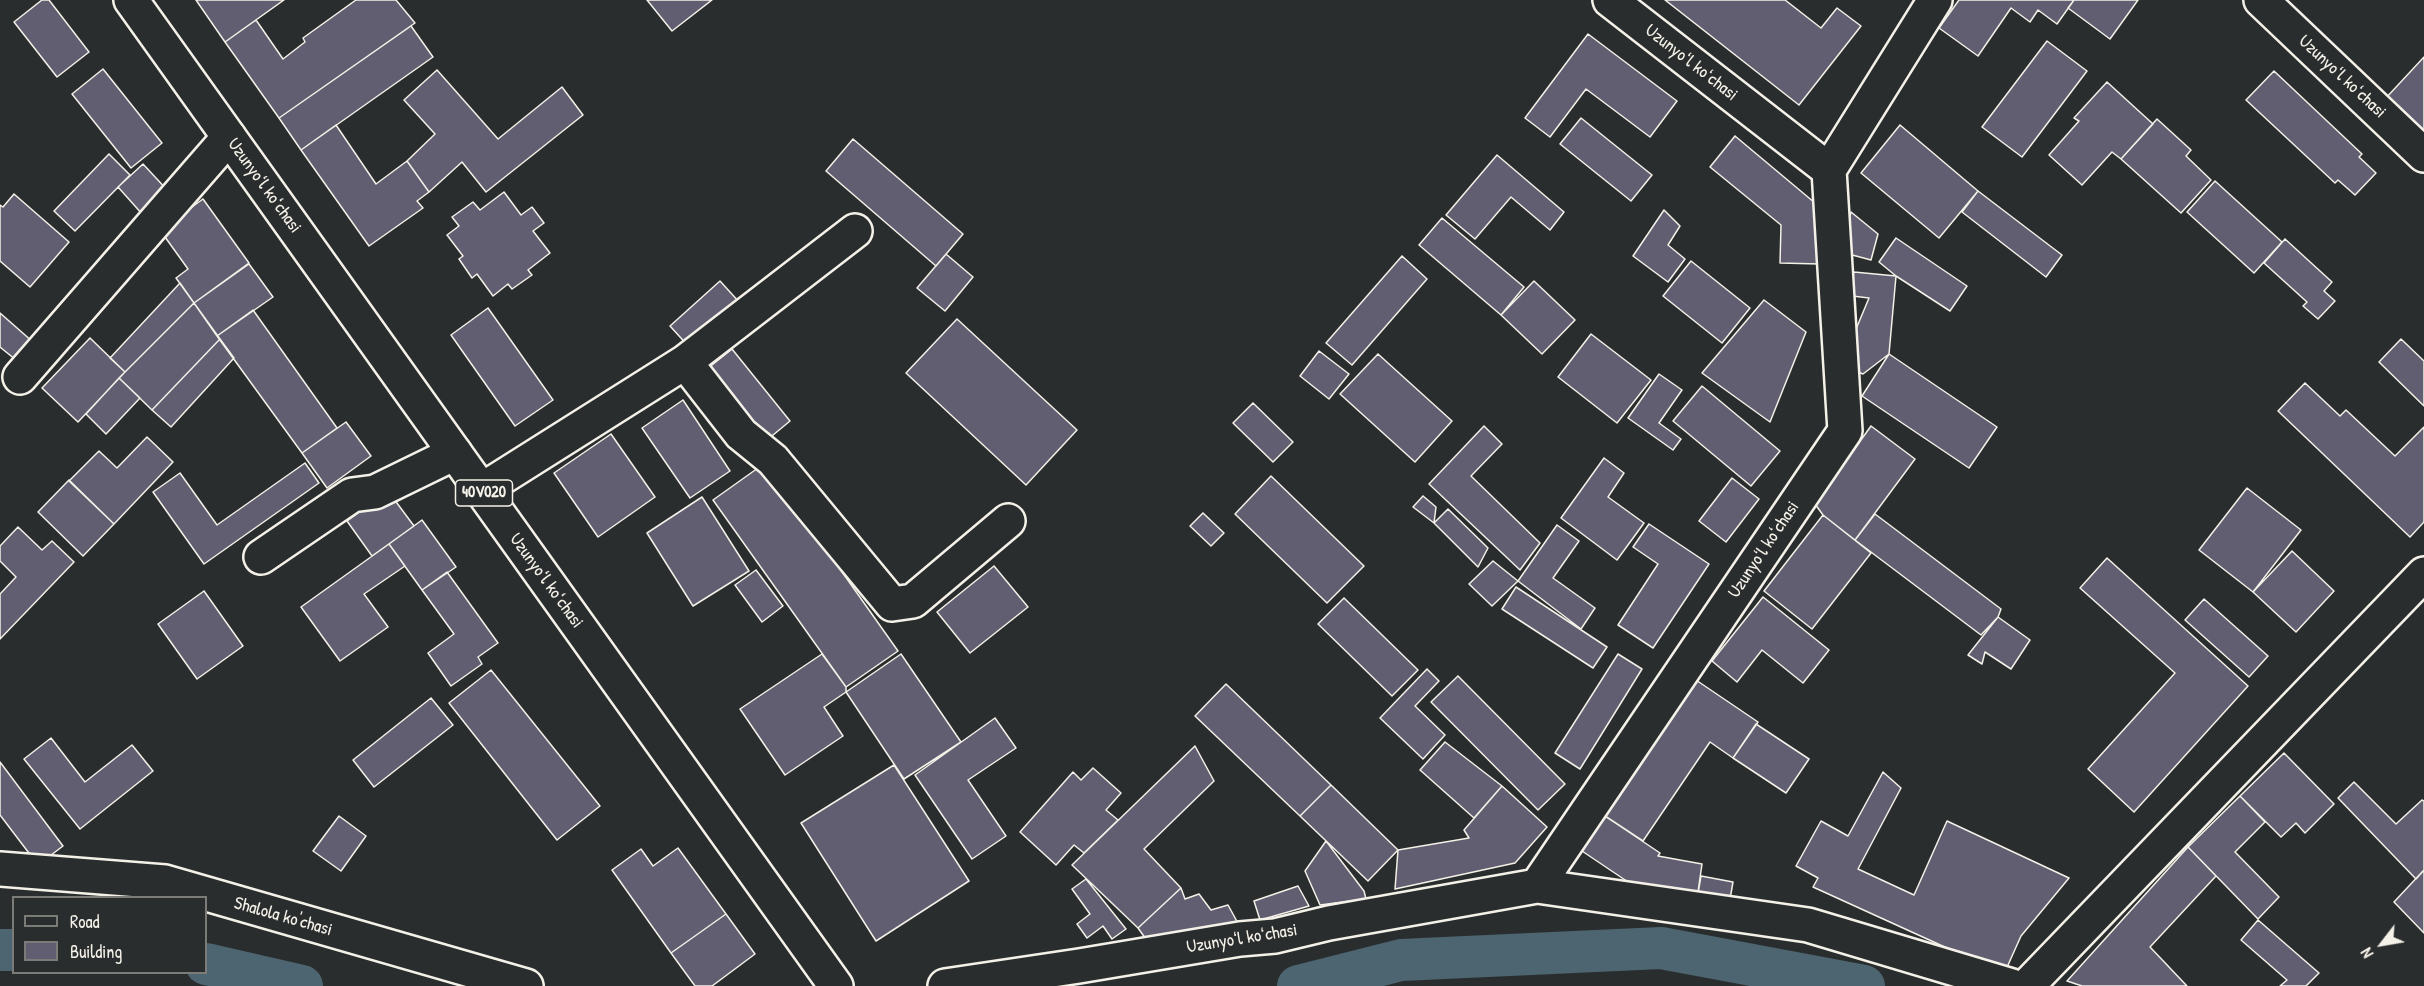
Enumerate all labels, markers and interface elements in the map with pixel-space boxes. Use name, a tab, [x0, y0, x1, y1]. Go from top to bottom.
street label: Uzunyoʻl koʻchasi	[1640, 20, 1742, 106]
street label: Uzunyoʻl koʻchasi	[2294, 31, 2390, 123]
street label: Uzunyoʻl koʻchasi	[222, 134, 306, 238]
road number: 40V020	[456, 480, 512, 506]
street label: Uzunyoʻl koʻchasi	[1724, 498, 1804, 602]
street label: Uzunyoʻl koʻchasi	[504, 529, 588, 633]
street label: Shalola ko'chasi	[231, 893, 335, 941]
legend	[12, 896, 207, 974]
text: Road	[70, 909, 100, 934]
north arrow	[2352, 914, 2412, 974]
street label: Uzunyoʻl koʻchasi	[1185, 920, 1299, 958]
text: Building	[70, 939, 122, 964]
text: N	[2355, 944, 2378, 963]

